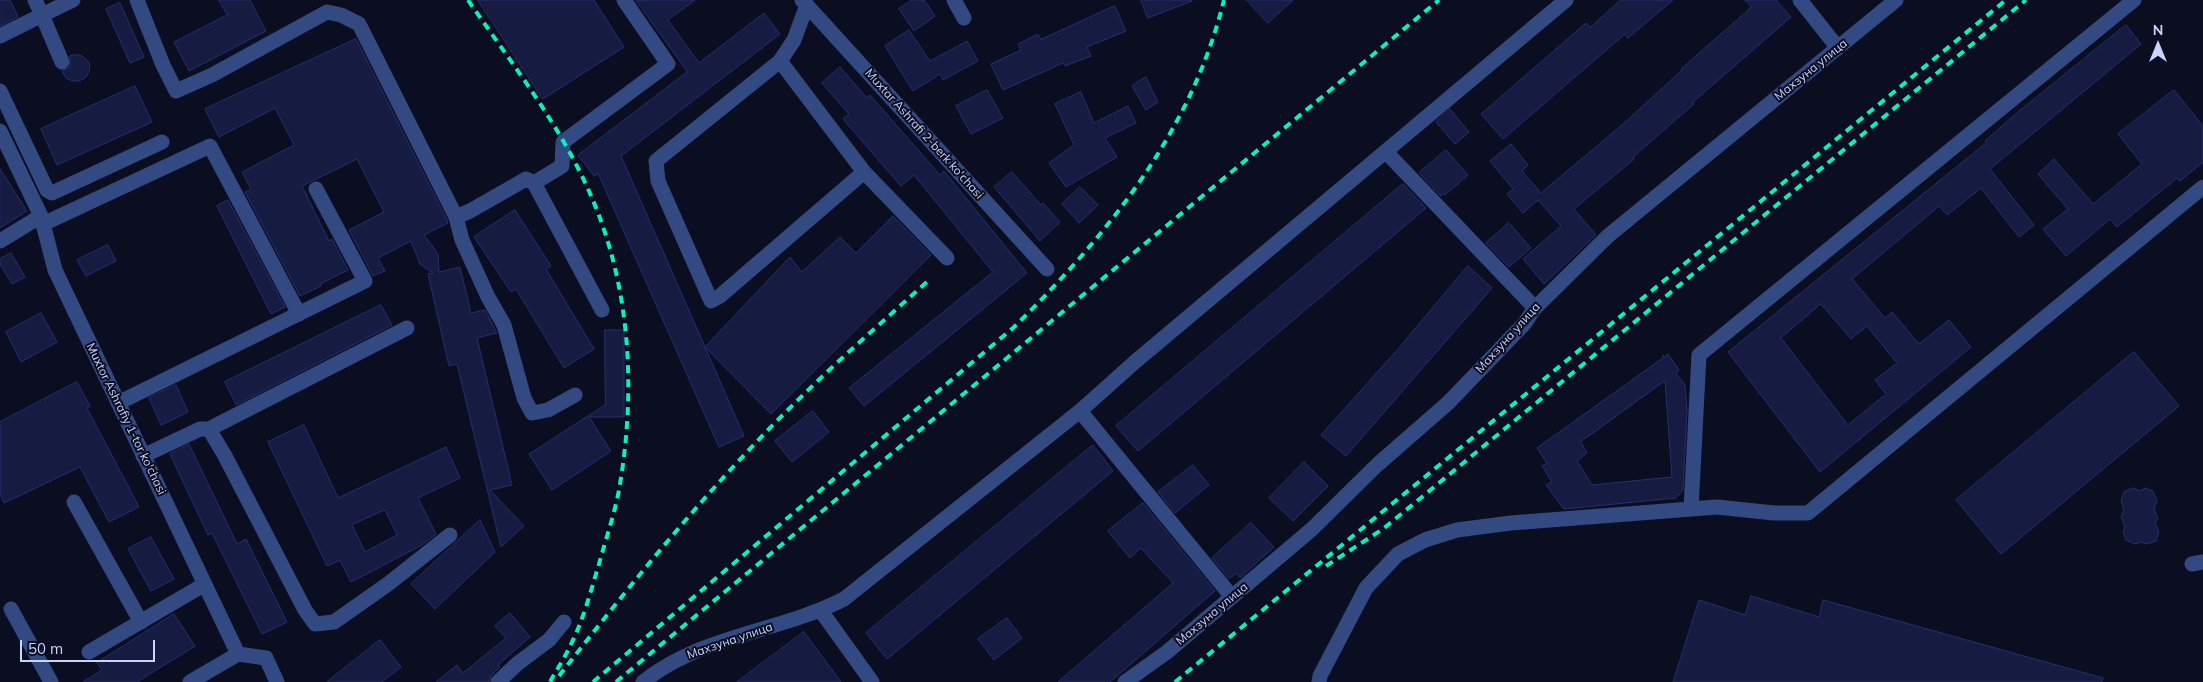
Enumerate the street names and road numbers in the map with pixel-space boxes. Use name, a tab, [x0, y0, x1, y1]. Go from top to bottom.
street label: Махзуна улица	[1772, 36, 1850, 104]
street label: Muxtar Ashrafi 2-berk ko'chasi	[862, 66, 986, 202]
street label: Махзуна улица	[1473, 300, 1543, 376]
street label: Muxtor Ashrafiy 1-tor ko'chasi	[83, 341, 169, 497]
street label: Махзуна улица	[1173, 580, 1251, 648]
street label: Махзуна улица	[685, 620, 775, 662]

